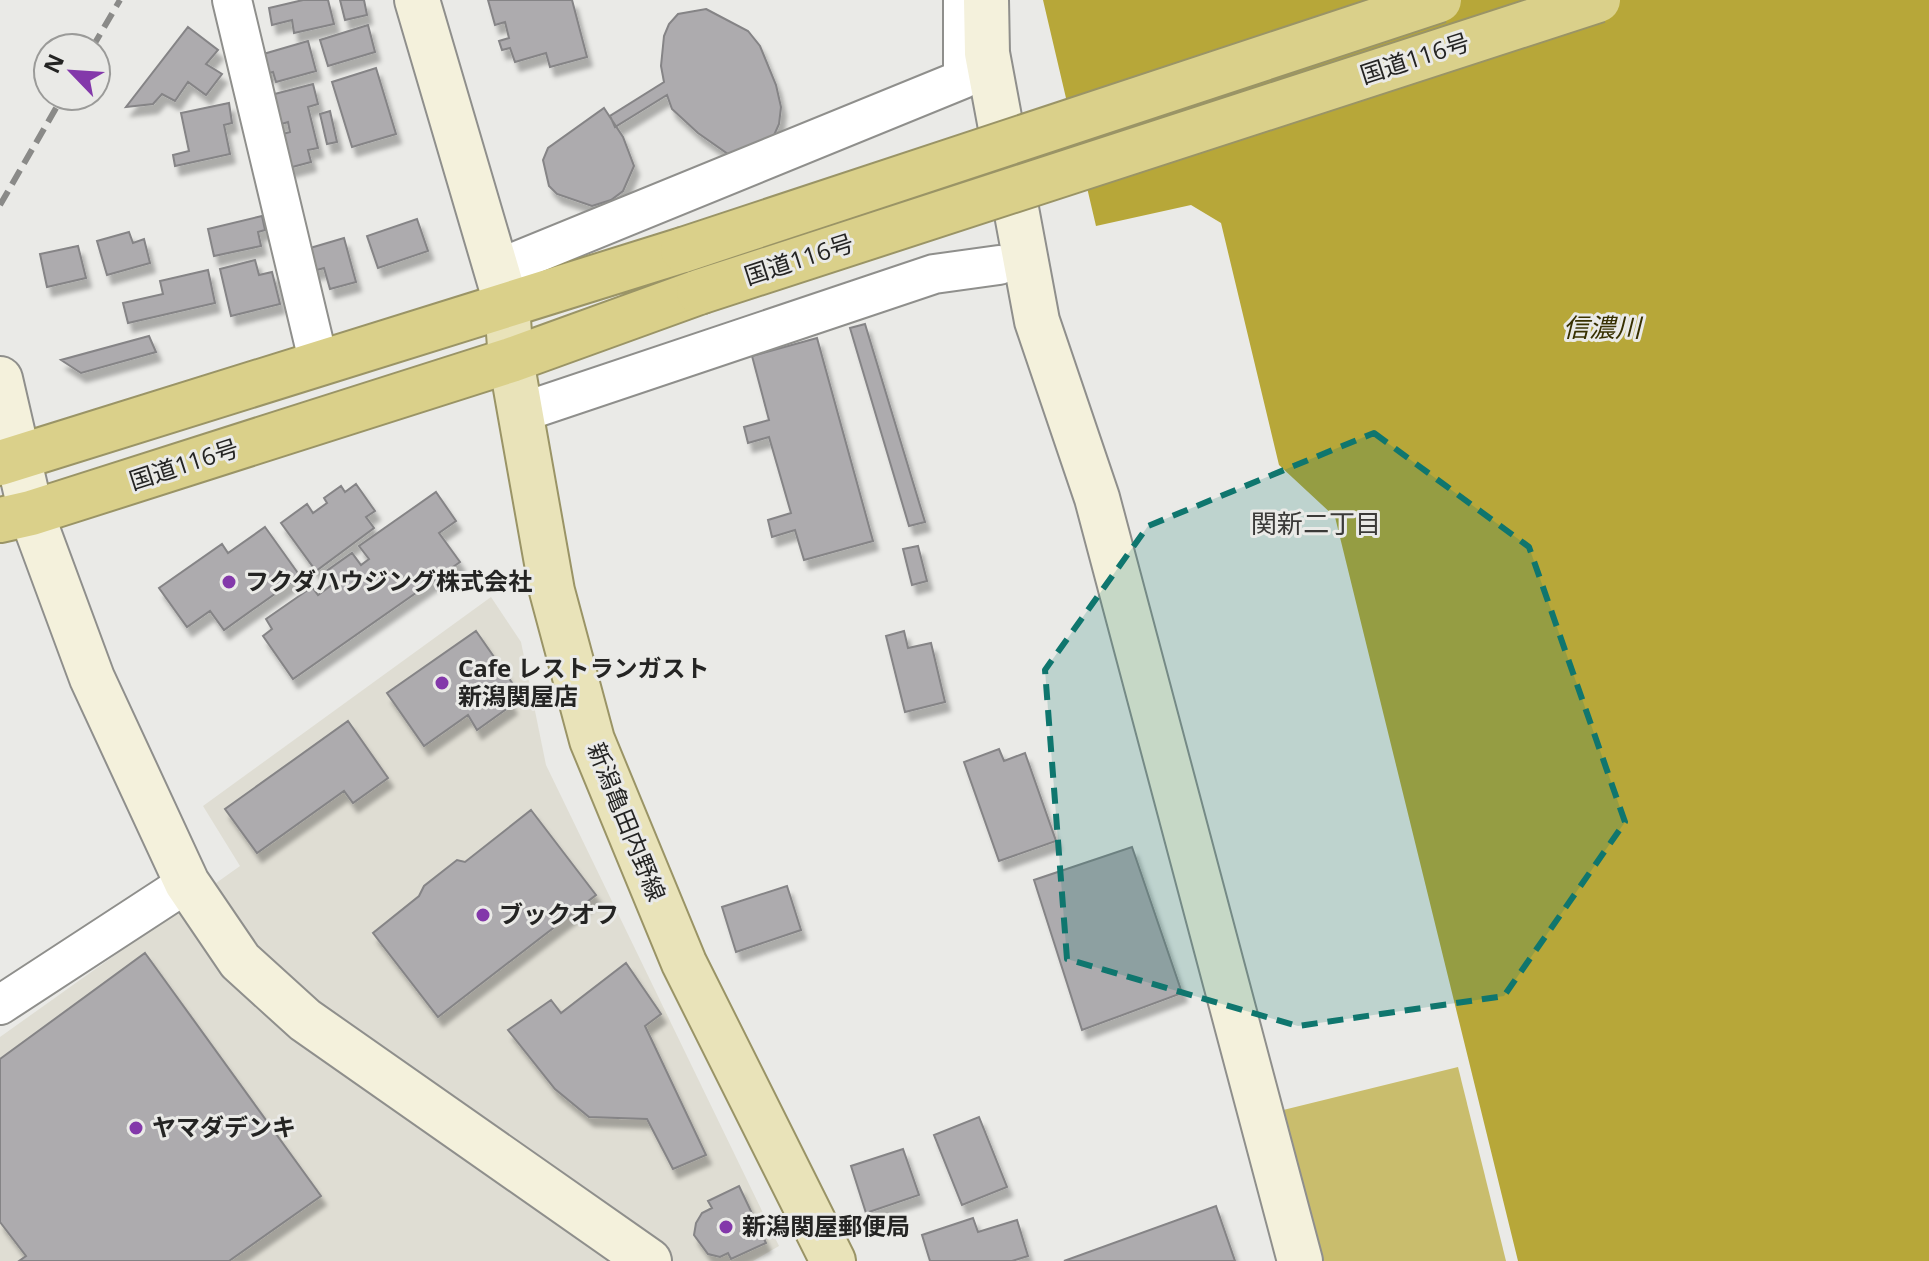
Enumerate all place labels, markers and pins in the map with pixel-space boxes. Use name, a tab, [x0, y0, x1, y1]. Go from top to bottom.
place label: フクダハウジング株式会社	[245, 564, 532, 597]
marker: フクダハウジング株式会社	[220, 573, 238, 591]
place label: Cafe レストランガスト 新潟関屋店	[458, 651, 710, 712]
marker: Cafe レストランガスト 新潟関屋店	[433, 674, 451, 692]
place label: ブックオフ	[499, 897, 619, 930]
marker: ブックオフ	[474, 906, 492, 924]
place label: ヤマダデンキ	[152, 1110, 296, 1143]
marker: ヤマダデンキ	[127, 1119, 145, 1137]
place label: 新潟関屋郵便局	[742, 1209, 910, 1242]
marker: 新潟関屋郵便局	[717, 1218, 735, 1236]

